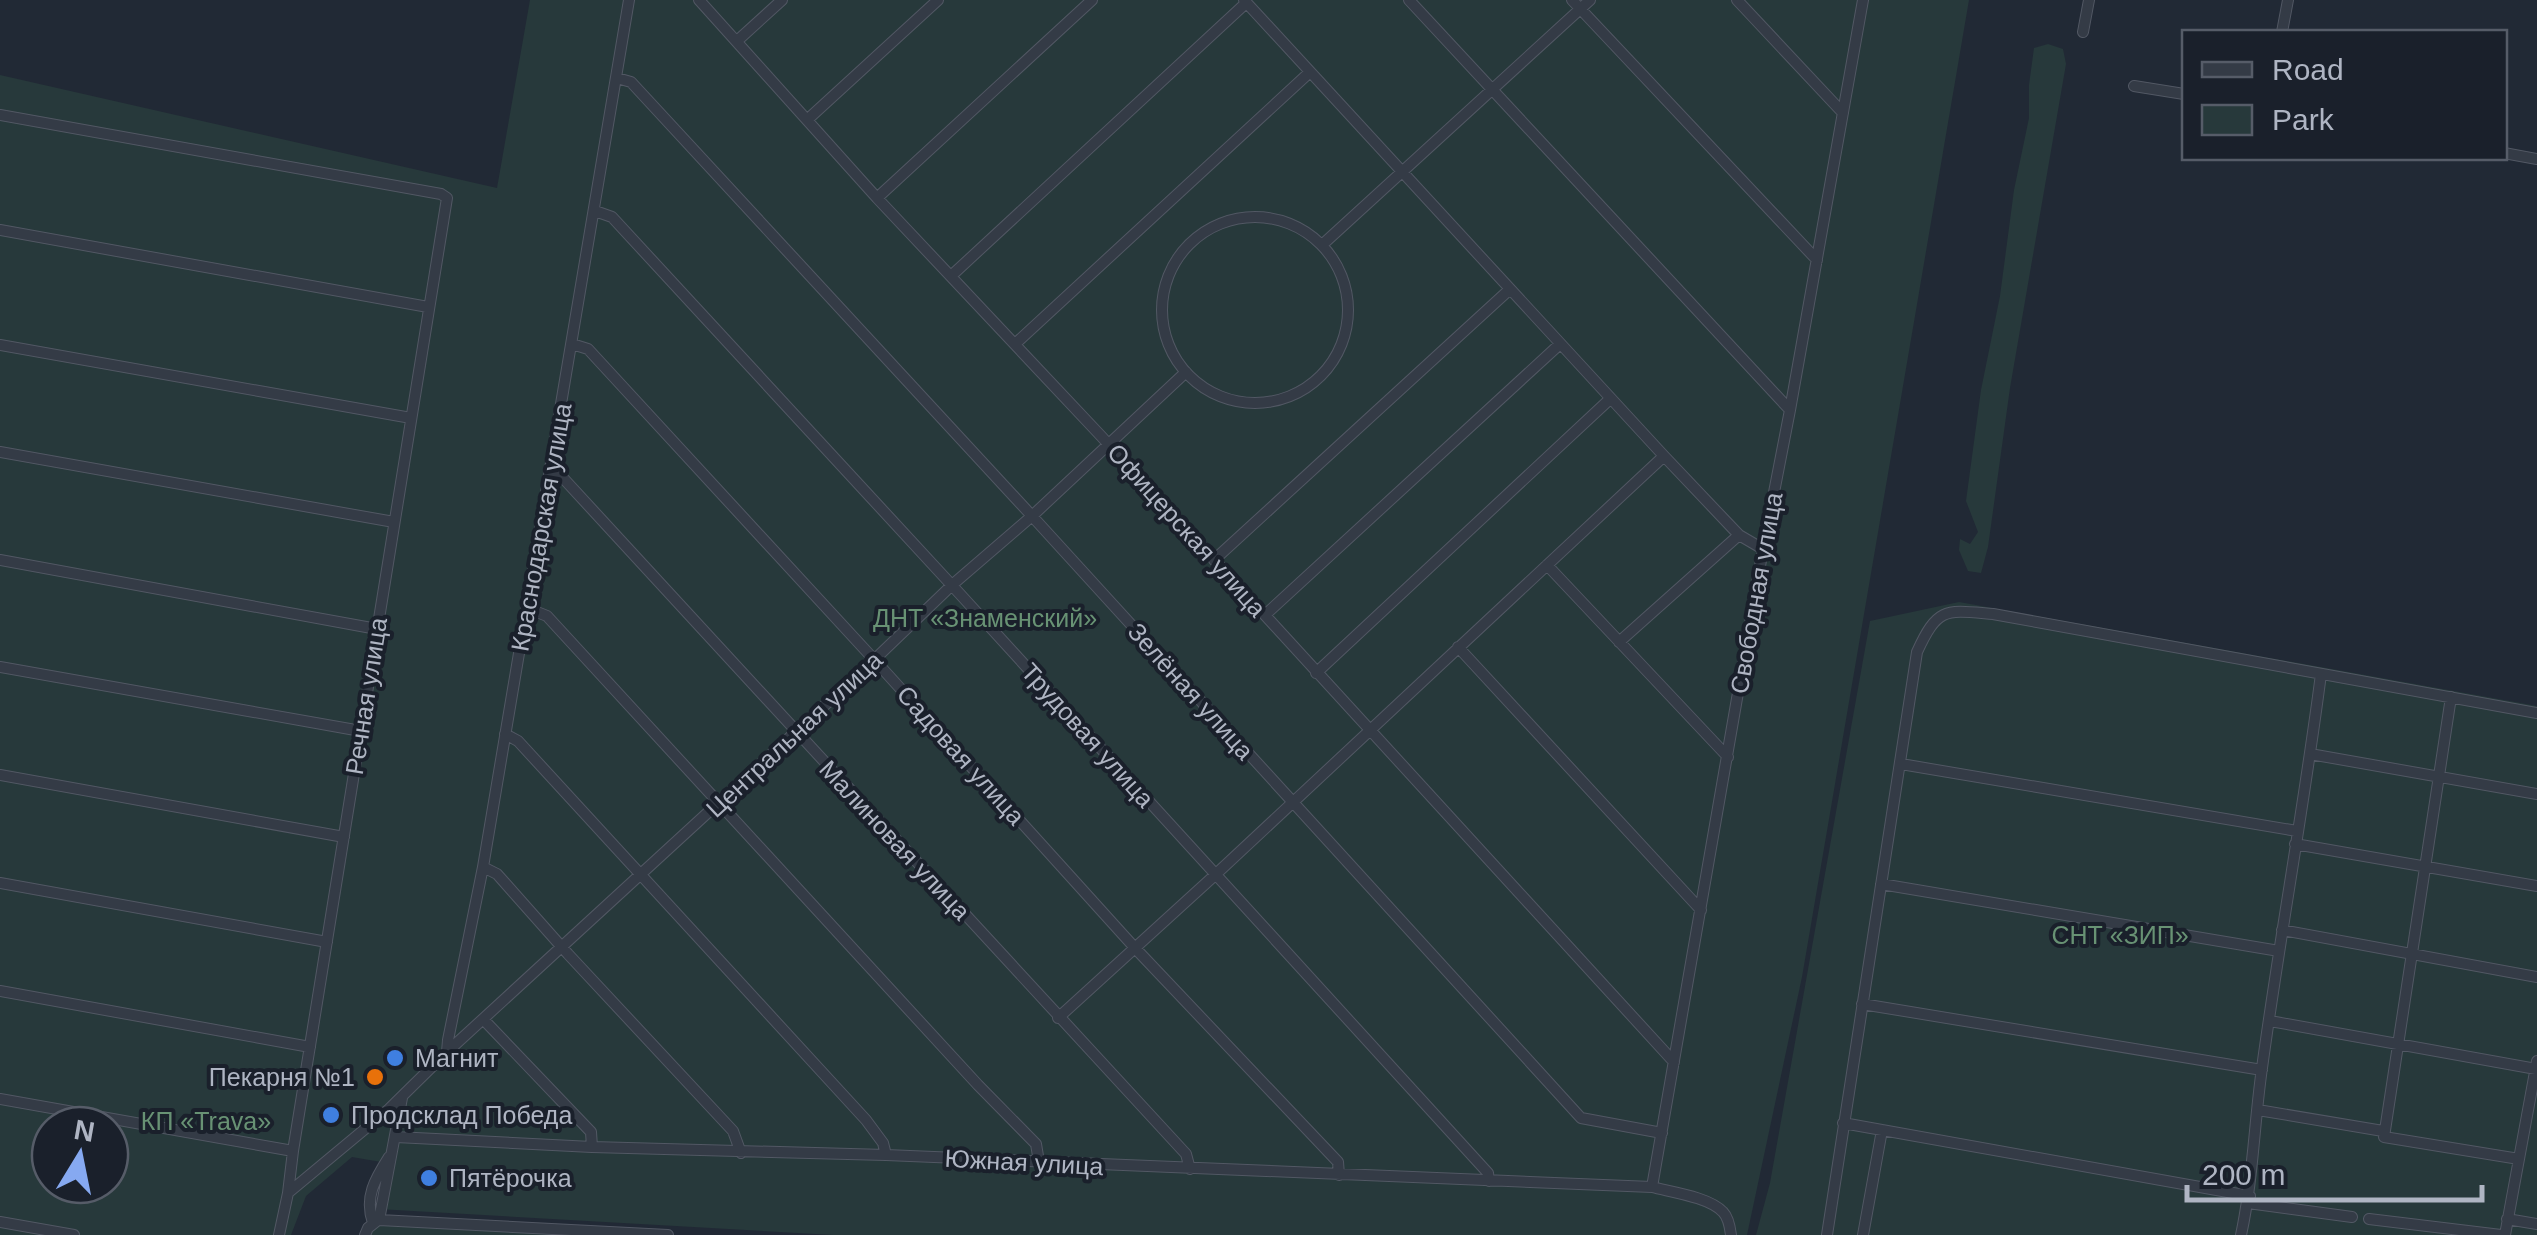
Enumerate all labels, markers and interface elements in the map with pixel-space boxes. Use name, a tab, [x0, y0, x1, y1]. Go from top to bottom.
legend	[2182, 30, 2507, 160]
text: Road	[2272, 53, 2344, 86]
text: Park	[2272, 103, 2335, 136]
street label: Краснодарская улица	[505, 401, 577, 653]
street label: Офицерская улица	[1102, 438, 1272, 622]
street label: Свободная улица	[1724, 490, 1788, 696]
park label: ДНТ «Знаменский»	[873, 604, 1097, 632]
street label: Речная улица	[340, 615, 392, 777]
street label: Зелёная улица	[1123, 617, 1260, 765]
street label: Центральная улица	[700, 645, 888, 823]
street label: Трудовая улица	[1016, 657, 1160, 813]
street label: Садовая улица	[891, 680, 1031, 830]
street label: Малиновая улица	[814, 755, 976, 925]
park label: СНТ «ЗИП»	[2051, 921, 2189, 949]
place label: Магнит	[415, 1044, 499, 1072]
marker: Магнит	[384, 1047, 406, 1069]
place label: Пекарня №1	[209, 1063, 355, 1091]
marker: Пекарня №1	[364, 1066, 386, 1088]
place label: Продсклад Победа	[351, 1101, 572, 1129]
marker: Продсклад Победа	[320, 1104, 342, 1126]
north arrow	[30, 1105, 130, 1205]
park label: КП «Trava»	[141, 1107, 271, 1135]
text: N	[72, 1114, 97, 1148]
scale bar	[2187, 1140, 2482, 1202]
street label: Южная улица	[944, 1144, 1104, 1180]
text: 200 m	[2202, 1158, 2285, 1191]
place label: Пятёрочка	[449, 1164, 572, 1192]
marker: Пятёрочка	[418, 1167, 440, 1189]

